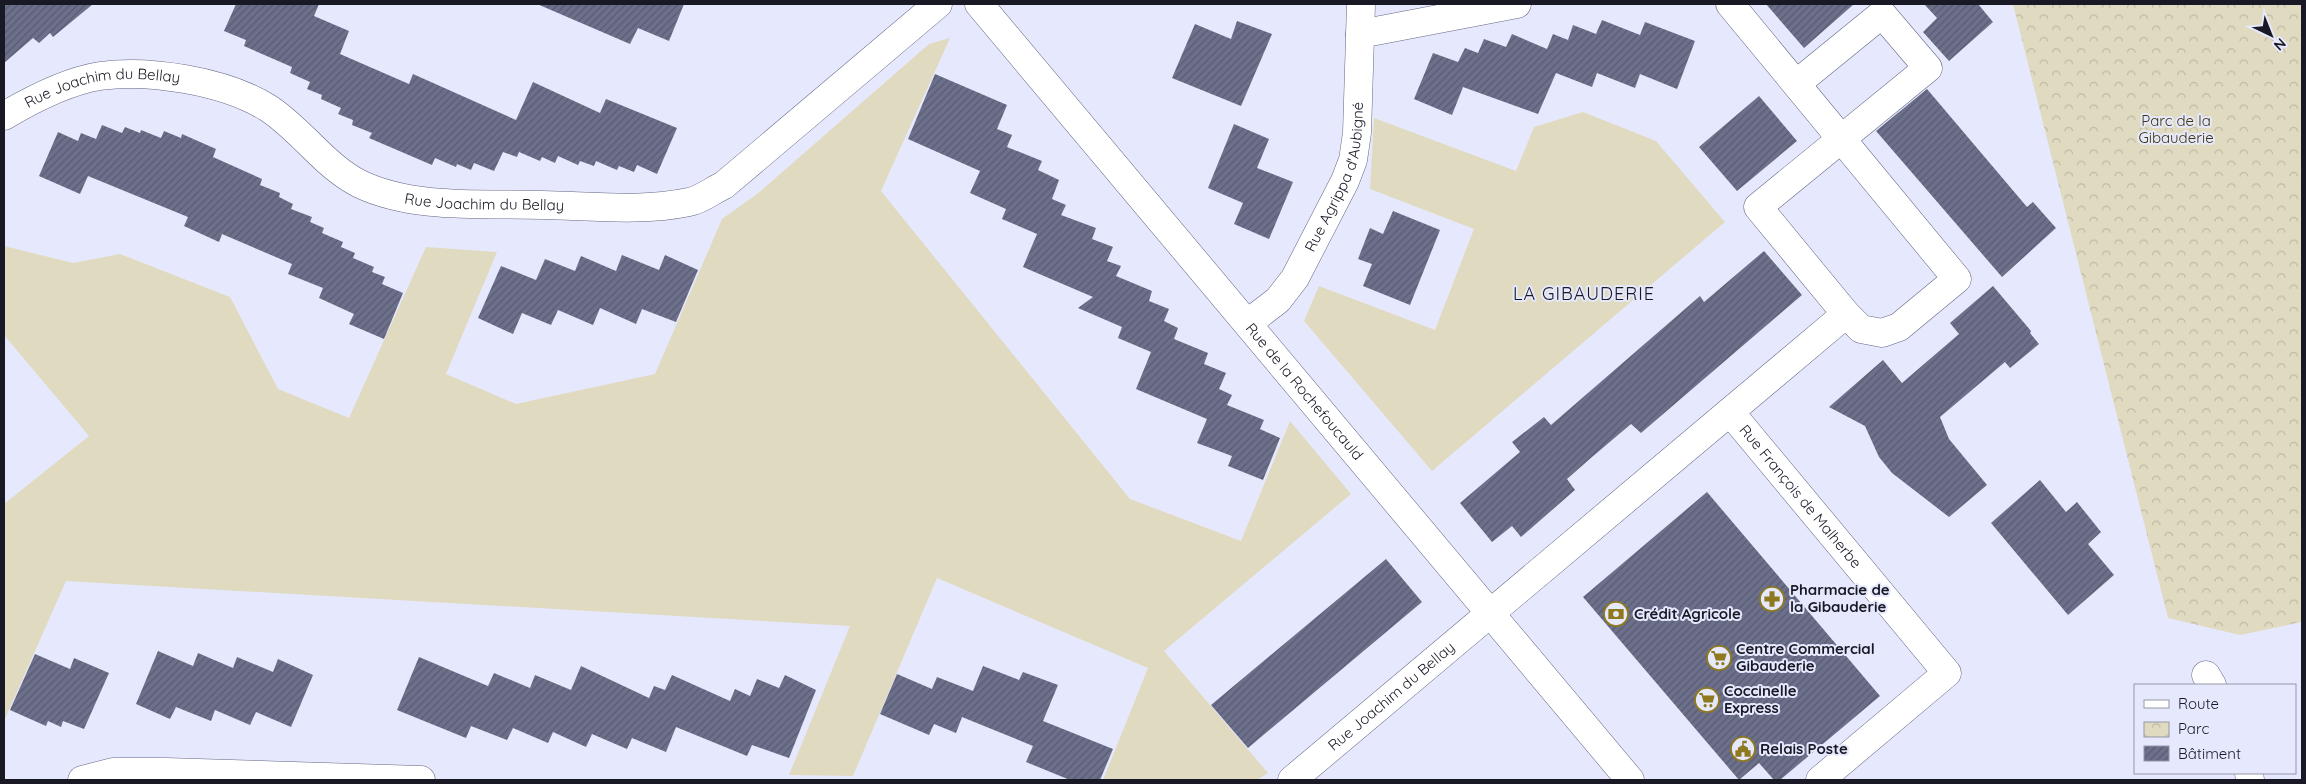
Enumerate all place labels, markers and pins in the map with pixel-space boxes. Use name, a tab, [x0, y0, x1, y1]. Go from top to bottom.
place label: Pharmacie de la Gibauderie	[1790, 580, 1890, 616]
pharmacy icon: Pharmacie de la Gibauderie	[1759, 586, 1785, 612]
bank icon: Crédit Agricole	[1603, 601, 1629, 627]
place label: Crédit Agricole	[1634, 604, 1741, 623]
place label: Centre Commercial Gibauderie	[1736, 639, 1875, 675]
supermarket icon: Centre Commercial Gibauderie	[1706, 645, 1732, 671]
place label: Coccinelle Express	[1724, 681, 1797, 717]
supermarket icon: Coccinelle Express	[1694, 687, 1720, 713]
public building icon: Relais Poste	[1730, 736, 1756, 762]
place label: Relais Poste	[1760, 739, 1848, 758]

